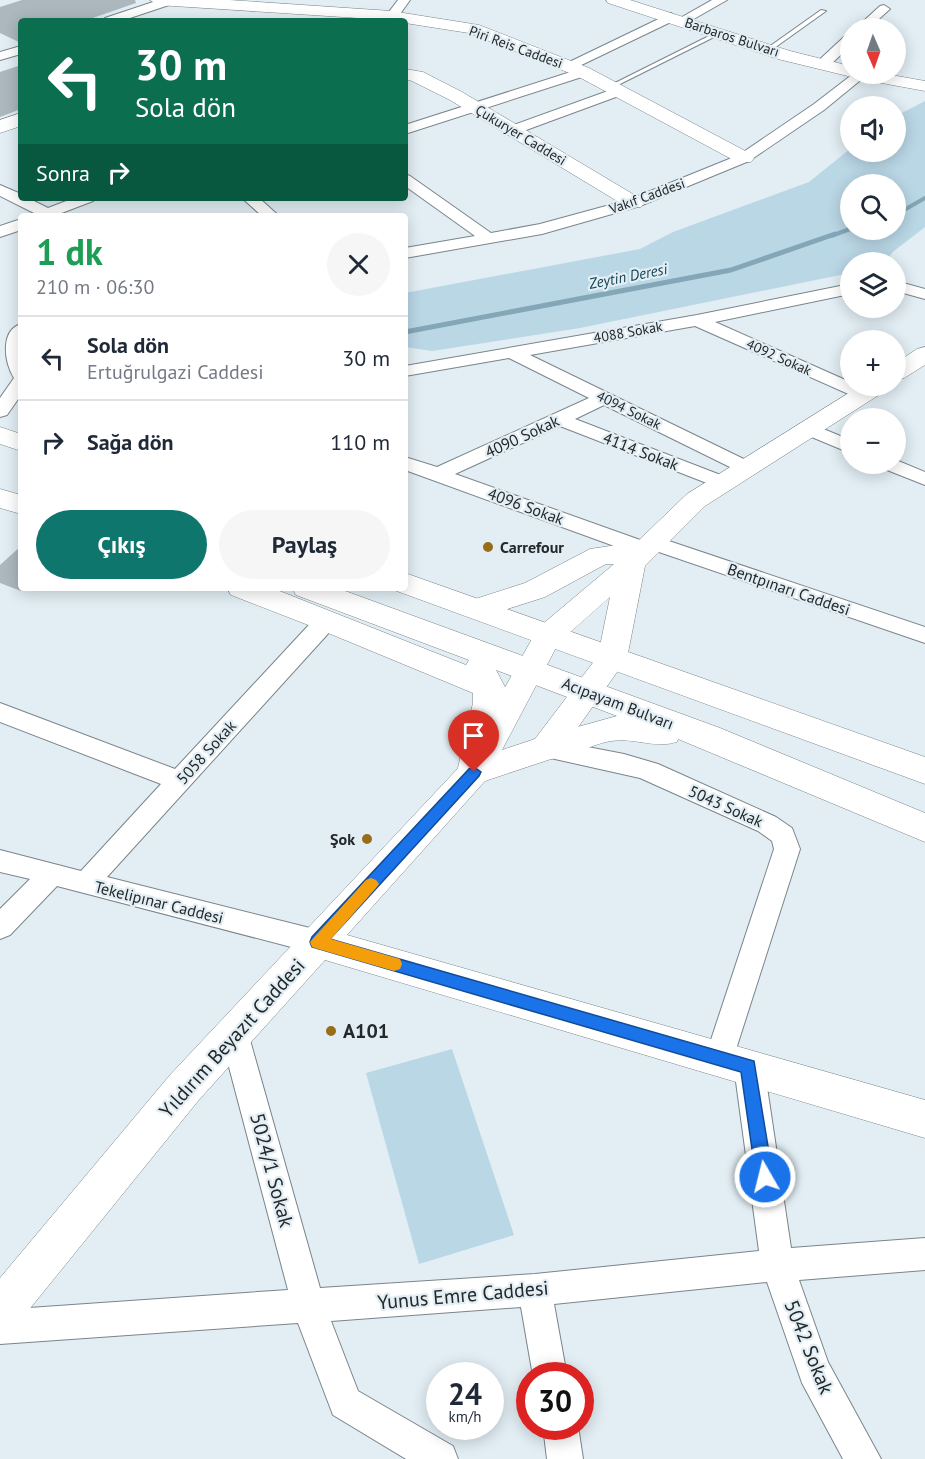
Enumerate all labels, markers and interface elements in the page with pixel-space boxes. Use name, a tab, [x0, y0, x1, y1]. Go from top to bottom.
street label: Barbaros Bulvarı	[682, 13, 782, 61]
north arrow	[840, 18, 906, 84]
map controls	[840, 18, 906, 474]
street label: Piri Reis Caddesi	[467, 22, 565, 72]
text: 30 m	[135, 37, 227, 92]
icon: left	[36, 42, 114, 120]
text: Sola dön	[135, 90, 236, 124]
button: sound	[840, 96, 906, 162]
street label: Çukuryer Caddesi	[472, 101, 570, 169]
icon: right	[102, 156, 135, 189]
text: Sonra	[36, 159, 90, 187]
street label: Vakıf Caddesi	[606, 174, 687, 218]
button: search	[840, 174, 906, 240]
text: 1 dk	[36, 228, 103, 275]
button: close	[327, 233, 390, 296]
button: layers	[840, 252, 906, 318]
water label: Zeytin Deresi	[586, 259, 670, 293]
text: 210 m · 06:30	[36, 274, 154, 300]
street label: 4088 Sokak	[592, 317, 664, 347]
button: +	[840, 330, 906, 396]
text: Sola dön	[87, 331, 169, 359]
street label: 4092 Sokak	[744, 335, 815, 379]
icon: left	[36, 342, 69, 375]
text: 30 m	[342, 344, 390, 372]
text: Ertuğrulgazi Caddesi	[87, 359, 264, 385]
street label: 4094 Sokak	[594, 387, 664, 433]
button: −	[840, 408, 906, 474]
street label: 4090 Sokak	[482, 410, 563, 462]
icon: right	[36, 426, 69, 459]
street label: 4114 Sokak	[600, 427, 682, 475]
text: Sağa dön	[87, 428, 174, 456]
text: 110 m	[330, 428, 390, 456]
street label: 4096 Sokak	[485, 483, 567, 529]
button: Çıkış	[36, 510, 207, 579]
button: Paylaş	[219, 510, 390, 579]
place label: Carrefour	[500, 537, 564, 557]
marker: Carrefour	[481, 540, 495, 554]
street label: Bentpınarı Caddesi	[725, 559, 853, 619]
street label: Acıpayam Bulvarı	[559, 673, 677, 733]
pin	[448, 710, 499, 772]
street label: 5058 Sokak	[172, 716, 240, 788]
icon: arrive	[457, 719, 490, 752]
street label: 5043 Sokak	[686, 781, 767, 831]
place label: Şok	[330, 829, 355, 849]
marker: Şok	[360, 832, 374, 846]
street label: Tekelipınar Caddesi	[93, 876, 225, 928]
street label: Yıldırım Beyazıt Caddesi	[154, 953, 310, 1123]
place label: A101	[343, 1018, 389, 1044]
marker: A101	[324, 1024, 338, 1038]
street label: 5024/1 Sokak	[244, 1110, 300, 1230]
position arrow	[733, 1145, 797, 1209]
street label: Yunus Emre Caddesi	[376, 1275, 550, 1315]
street label: 5042 Sokak	[778, 1296, 840, 1398]
speed limit sign: 30	[516, 1362, 594, 1440]
text: 24	[448, 1374, 482, 1413]
text: km/h	[449, 1407, 481, 1426]

